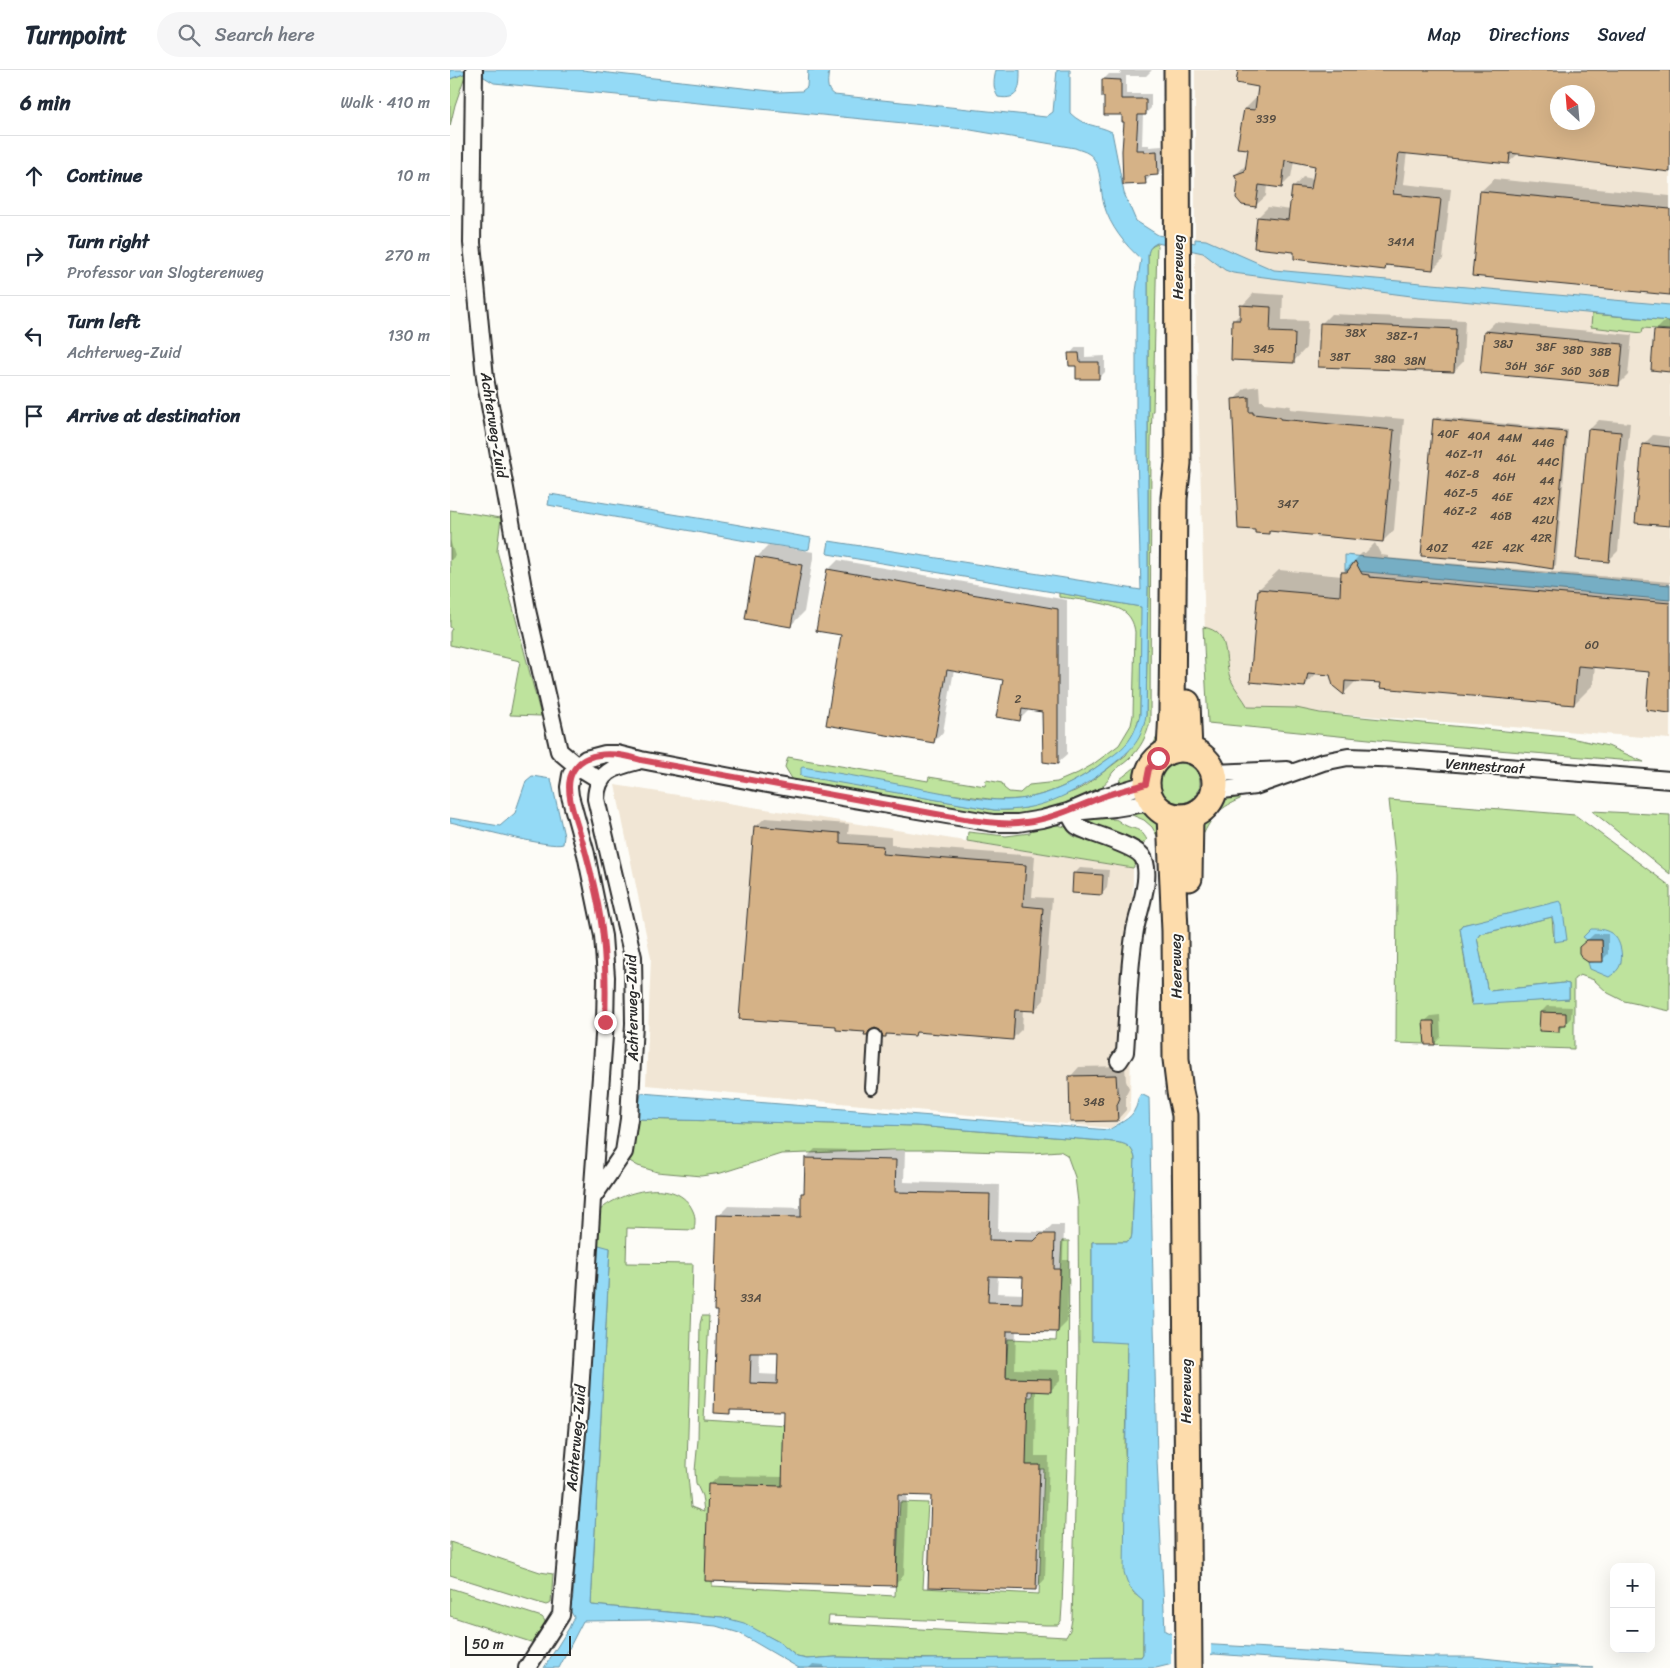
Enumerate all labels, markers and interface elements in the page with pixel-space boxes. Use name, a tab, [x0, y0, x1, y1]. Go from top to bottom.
search box	[157, 12, 507, 57]
text: Turnpoint	[25, 14, 127, 56]
text: Search here	[215, 18, 315, 51]
text: Map	[1428, 19, 1461, 51]
text: Directions	[1489, 19, 1570, 51]
text: Saved	[1598, 19, 1645, 51]
icon: search	[175, 21, 203, 49]
text: 6 min	[20, 84, 71, 122]
north arrow	[1550, 85, 1595, 130]
text: Walk · 410 m	[341, 88, 430, 117]
house number: 339	[1256, 108, 1276, 130]
text: Continue	[67, 159, 143, 192]
text: 10 m	[397, 161, 430, 190]
icon: ahead	[20, 162, 48, 190]
text: Turn right	[67, 225, 149, 258]
house number: 341A	[1387, 231, 1415, 253]
street label: Heereweg	[1165, 234, 1191, 300]
text: 270 m	[385, 241, 430, 270]
icon: right	[20, 242, 48, 270]
text: Professor van Slogterenweg	[67, 258, 264, 287]
text: Turn left	[67, 305, 140, 338]
text: 130 m	[388, 321, 430, 350]
icon: left	[20, 322, 48, 350]
house number: 38X	[1345, 322, 1367, 344]
house number: 38Z-1	[1386, 325, 1418, 347]
house number: 38J	[1493, 333, 1513, 355]
house number: 38F	[1536, 336, 1557, 358]
text: Achterweg-Zuid	[67, 338, 181, 367]
house number: 345	[1253, 338, 1275, 360]
house number: 38D	[1562, 339, 1584, 361]
house number: 38B	[1590, 341, 1612, 363]
house number: 38T	[1330, 346, 1352, 368]
house number: 38Q	[1374, 348, 1396, 370]
house number: 38N	[1404, 350, 1427, 372]
house number: 36H	[1505, 355, 1527, 377]
house number: 36F	[1534, 357, 1554, 379]
house number: 36D	[1561, 360, 1582, 382]
house number: 36B	[1589, 362, 1610, 384]
street label: Achterweg-Zuid	[473, 369, 515, 481]
text: Arrive at destination	[67, 399, 240, 432]
icon: arrive	[20, 402, 48, 430]
house number: 40F	[1437, 423, 1459, 445]
house number: 40A	[1468, 425, 1491, 447]
house number: 44M	[1498, 427, 1523, 449]
house number: 44G	[1532, 432, 1555, 454]
house number: 46Z-11	[1445, 443, 1483, 465]
house number: 46L	[1496, 447, 1516, 469]
house number: 44C	[1537, 451, 1560, 473]
house number: 46Z-8	[1445, 463, 1479, 485]
house number: 46H	[1493, 466, 1516, 488]
house number: 44	[1539, 470, 1555, 492]
house number: 46Z-5	[1444, 482, 1478, 504]
house number: 46E	[1492, 486, 1514, 508]
house number: 42X	[1533, 490, 1555, 512]
house number: 347	[1278, 493, 1300, 515]
house number: 46Z-2	[1443, 500, 1477, 522]
house number: 46B	[1490, 505, 1512, 527]
house number: 42U	[1532, 509, 1555, 531]
house number: 42R	[1530, 527, 1553, 549]
house number: 42E	[1471, 534, 1494, 556]
house number: 40Z	[1426, 537, 1449, 559]
house number: 42K	[1502, 537, 1525, 559]
house number: 60	[1585, 634, 1600, 656]
house number: 2	[1015, 688, 1022, 710]
route start	[1147, 747, 1170, 770]
street label: Vennestraat	[1445, 750, 1526, 782]
street label: Heereweg	[1162, 933, 1190, 999]
street label: Achterweg-Zuid	[618, 953, 646, 1063]
route end	[594, 1011, 617, 1034]
house number: 348	[1083, 1091, 1105, 1113]
house number: 33A	[740, 1287, 762, 1309]
street label: Heereweg	[1173, 1358, 1199, 1424]
street label: Achterweg-Zuid	[558, 1383, 594, 1493]
map controls	[1610, 1563, 1655, 1653]
button: +	[1610, 1563, 1655, 1608]
button: −	[1610, 1608, 1655, 1653]
text: 50 m	[472, 1632, 504, 1657]
scale bar	[465, 1633, 571, 1656]

